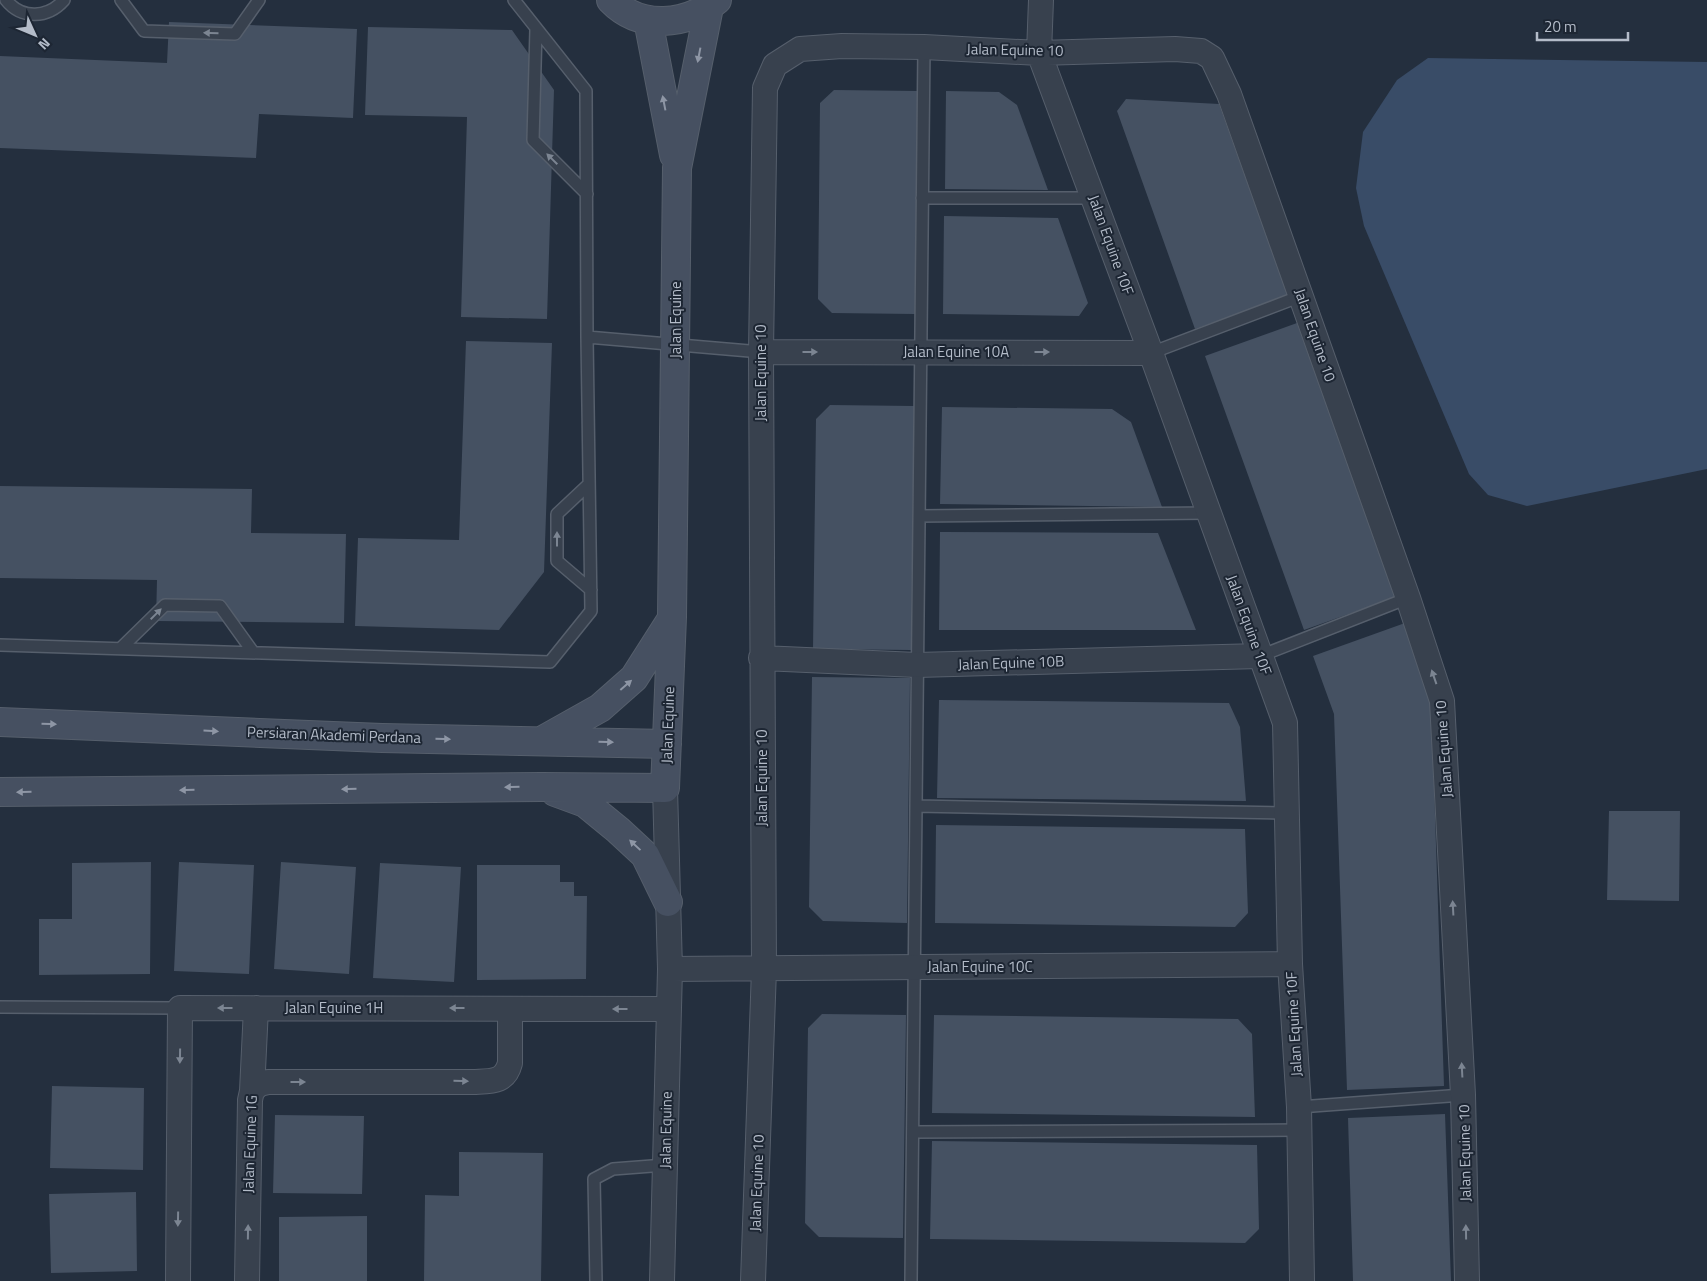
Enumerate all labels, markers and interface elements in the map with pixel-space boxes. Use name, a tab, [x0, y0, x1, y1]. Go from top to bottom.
north arrow	[10, 10, 60, 60]
scale bar	[1537, 10, 1628, 42]
text: 20 m	[1544, 15, 1577, 38]
one-way arrow	[203, 29, 219, 37]
text: N	[34, 34, 56, 55]
street label: Jalan Equine 10	[966, 37, 1064, 62]
one-way arrow	[695, 47, 703, 63]
one-way arrow	[660, 96, 668, 111]
one-way arrow	[546, 154, 558, 166]
street label: Jalan Equine 10F	[1083, 192, 1140, 298]
street label: Jalan Equine	[664, 281, 687, 359]
street label: Jalan Equine 10	[1289, 285, 1342, 385]
street label: Jalan Equine 10	[749, 324, 772, 422]
street label: Jalan Equine 10A	[903, 340, 1009, 363]
one-way arrow	[802, 348, 818, 356]
one-way arrow	[1035, 348, 1051, 356]
one-way arrow	[553, 531, 561, 547]
street label: Jalan Equine 10F	[1221, 572, 1278, 678]
one-way arrow	[149, 608, 161, 620]
street label: Jalan Equine 10B	[957, 649, 1065, 676]
one-way arrow	[1430, 669, 1437, 684]
one-way arrow	[620, 679, 632, 691]
street label: Jalan Equine	[655, 686, 680, 764]
street label: Jalan Equine 10	[1429, 700, 1458, 798]
one-way arrow	[41, 720, 57, 728]
street label: Persiaran Akademi Perdana	[247, 720, 422, 749]
one-way arrow	[203, 727, 219, 735]
street label: Jalan Equine 10	[750, 729, 773, 827]
one-way arrow	[436, 735, 452, 743]
one-way arrow	[598, 738, 614, 746]
one-way arrow	[503, 783, 519, 791]
one-way arrow	[341, 785, 357, 793]
one-way arrow	[179, 786, 195, 794]
one-way arrow	[16, 788, 32, 796]
one-way arrow	[629, 839, 641, 851]
one-way arrow	[1449, 899, 1457, 915]
street label: Jalan Equine 10C	[927, 955, 1033, 978]
street label: Jalan Equine 10F	[1279, 971, 1308, 1077]
street label: Jalan Equine 1H	[285, 996, 383, 1019]
one-way arrow	[216, 1004, 232, 1012]
one-way arrow	[449, 1004, 465, 1012]
one-way arrow	[611, 1005, 627, 1013]
one-way arrow	[176, 1049, 184, 1065]
one-way arrow	[1458, 1062, 1466, 1078]
one-way arrow	[290, 1077, 306, 1085]
one-way arrow	[453, 1078, 469, 1086]
street label: Jalan Equine	[653, 1091, 678, 1169]
street label: Jalan Equine 1G	[236, 1095, 263, 1193]
street label: Jalan Equine 10	[1452, 1104, 1477, 1202]
street label: Jalan Equine 10	[743, 1134, 770, 1232]
one-way arrow	[174, 1211, 182, 1227]
one-way arrow	[244, 1224, 252, 1240]
one-way arrow	[1462, 1224, 1470, 1240]

